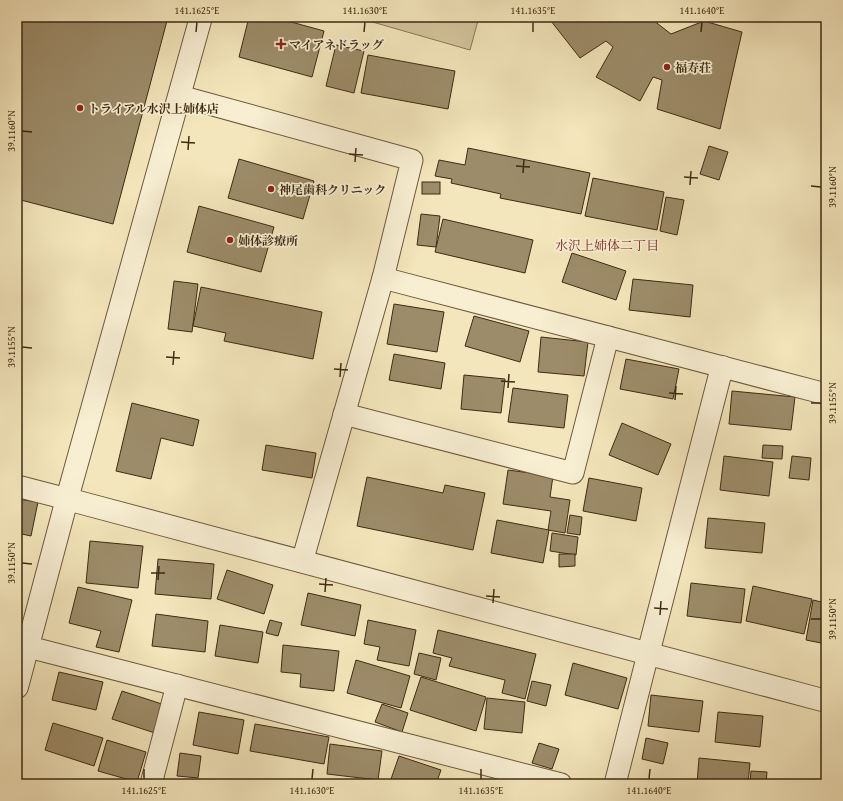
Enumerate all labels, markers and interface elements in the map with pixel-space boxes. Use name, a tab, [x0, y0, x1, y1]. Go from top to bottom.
text: 141.1625°E	[175, 3, 219, 18]
text: 141.1630°E	[343, 3, 387, 18]
text: 141.1635°E	[511, 3, 555, 18]
text: 141.1640°E	[680, 3, 724, 18]
place label: マイアネドラッグ	[289, 36, 384, 53]
marker: マイアネドラッグ	[276, 39, 286, 49]
place label: 福寿荘	[675, 59, 711, 76]
marker: 福寿荘	[662, 62, 672, 72]
place label: トライアル水沢上姉体店	[88, 100, 219, 117]
marker: トライアル水沢上姉体店	[75, 103, 85, 113]
text: 39.1160°N	[4, 110, 19, 152]
text: 39.1160°N	[825, 166, 840, 208]
place label: 神尾歯科クリニック	[279, 181, 386, 198]
marker: 神尾歯科クリニック	[266, 184, 276, 194]
place label: 姉体診療所	[238, 232, 298, 249]
marker: 姉体診療所	[225, 235, 235, 245]
district label: 水沢上姉体二丁目	[555, 236, 659, 255]
text: 39.1155°N	[4, 326, 19, 368]
text: 39.1155°N	[825, 382, 840, 424]
text: 39.1150°N	[4, 542, 19, 584]
text: 39.1150°N	[825, 598, 840, 640]
text: 141.1625°E	[122, 783, 166, 798]
text: 141.1630°E	[290, 783, 334, 798]
text: 141.1635°E	[459, 783, 503, 798]
text: 141.1640°E	[627, 783, 671, 798]

